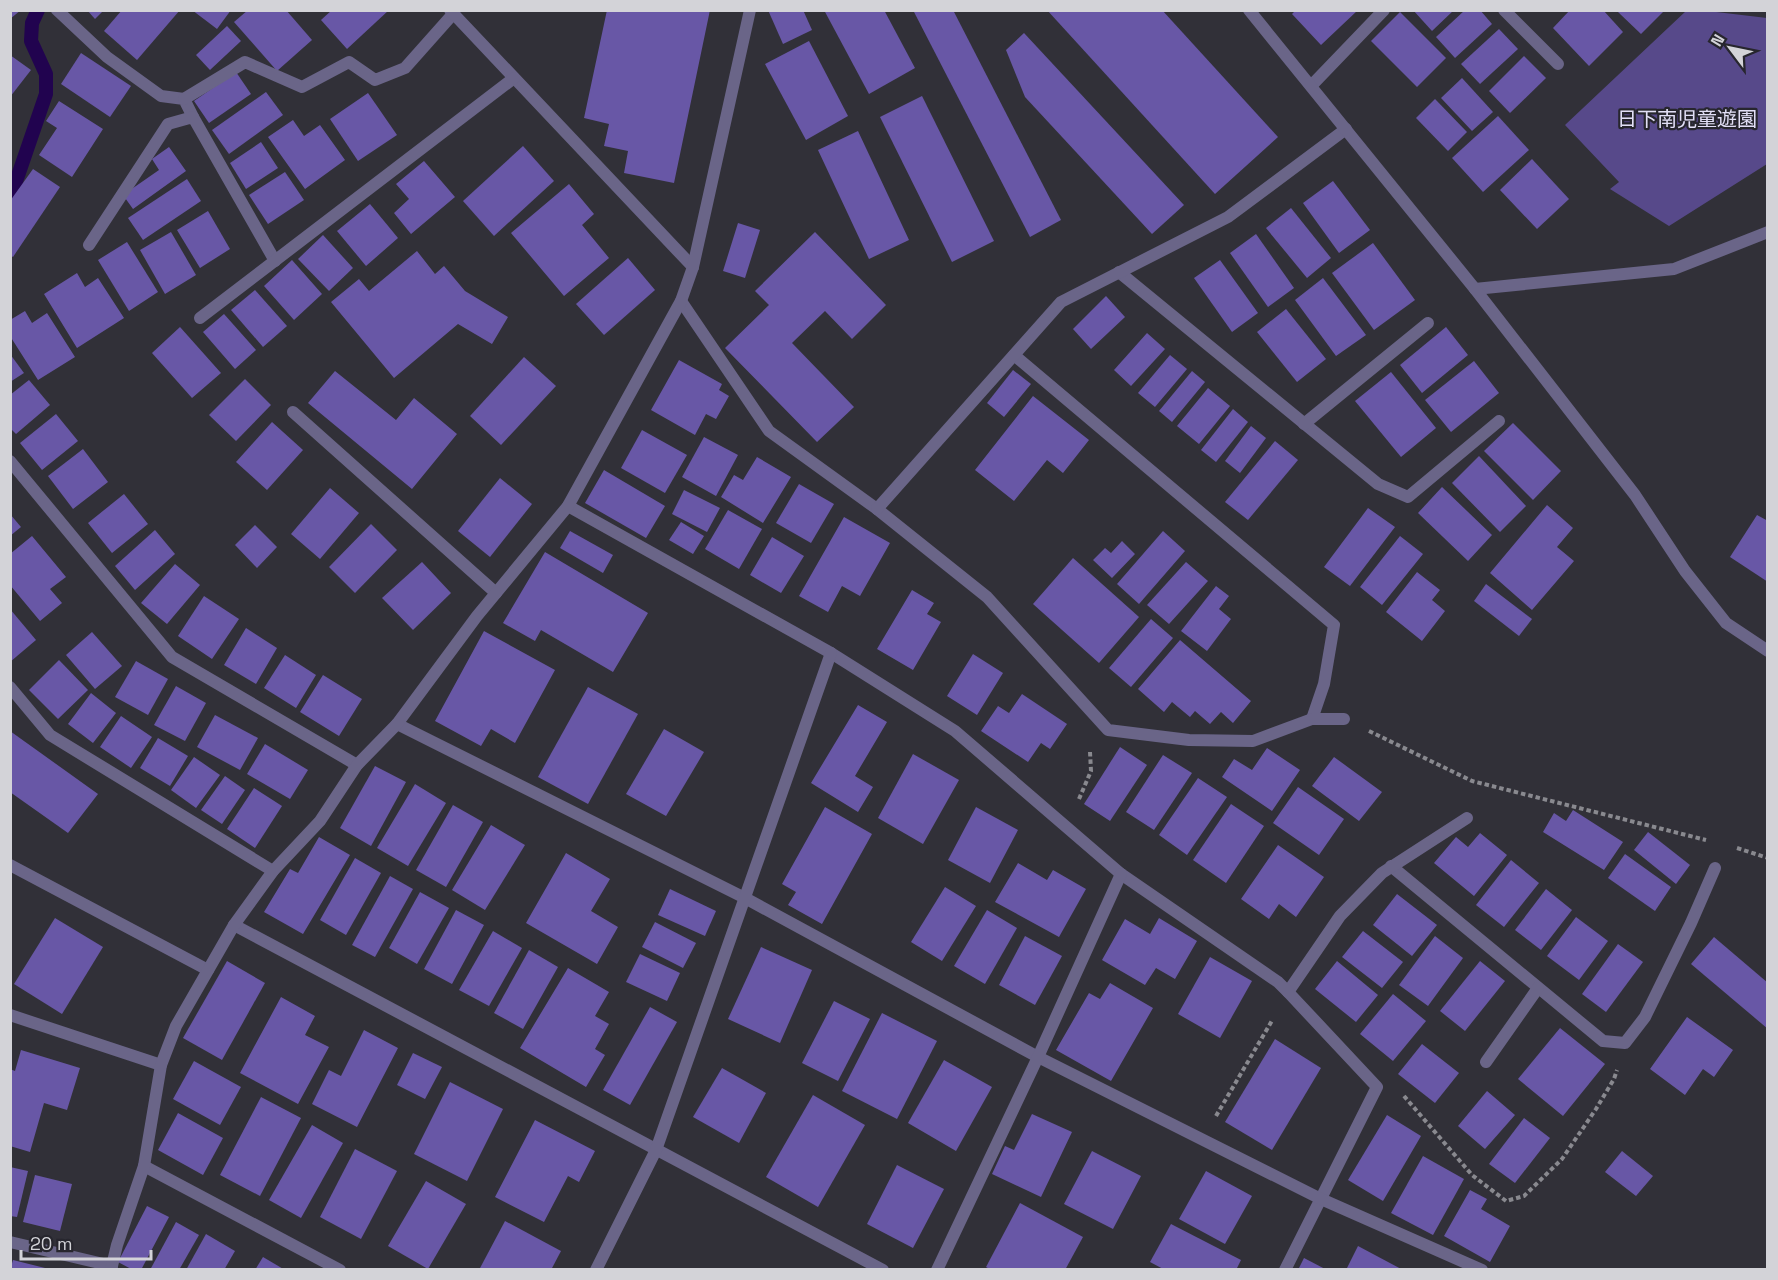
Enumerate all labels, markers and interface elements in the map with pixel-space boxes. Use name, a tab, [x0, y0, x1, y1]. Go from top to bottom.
north arrow	[1700, 18, 1760, 78]
text: N	[1706, 30, 1729, 50]
park label: 日下南児童遊園	[1617, 106, 1757, 132]
scale bar	[21, 1223, 152, 1261]
text: 20 m	[30, 1232, 73, 1255]

